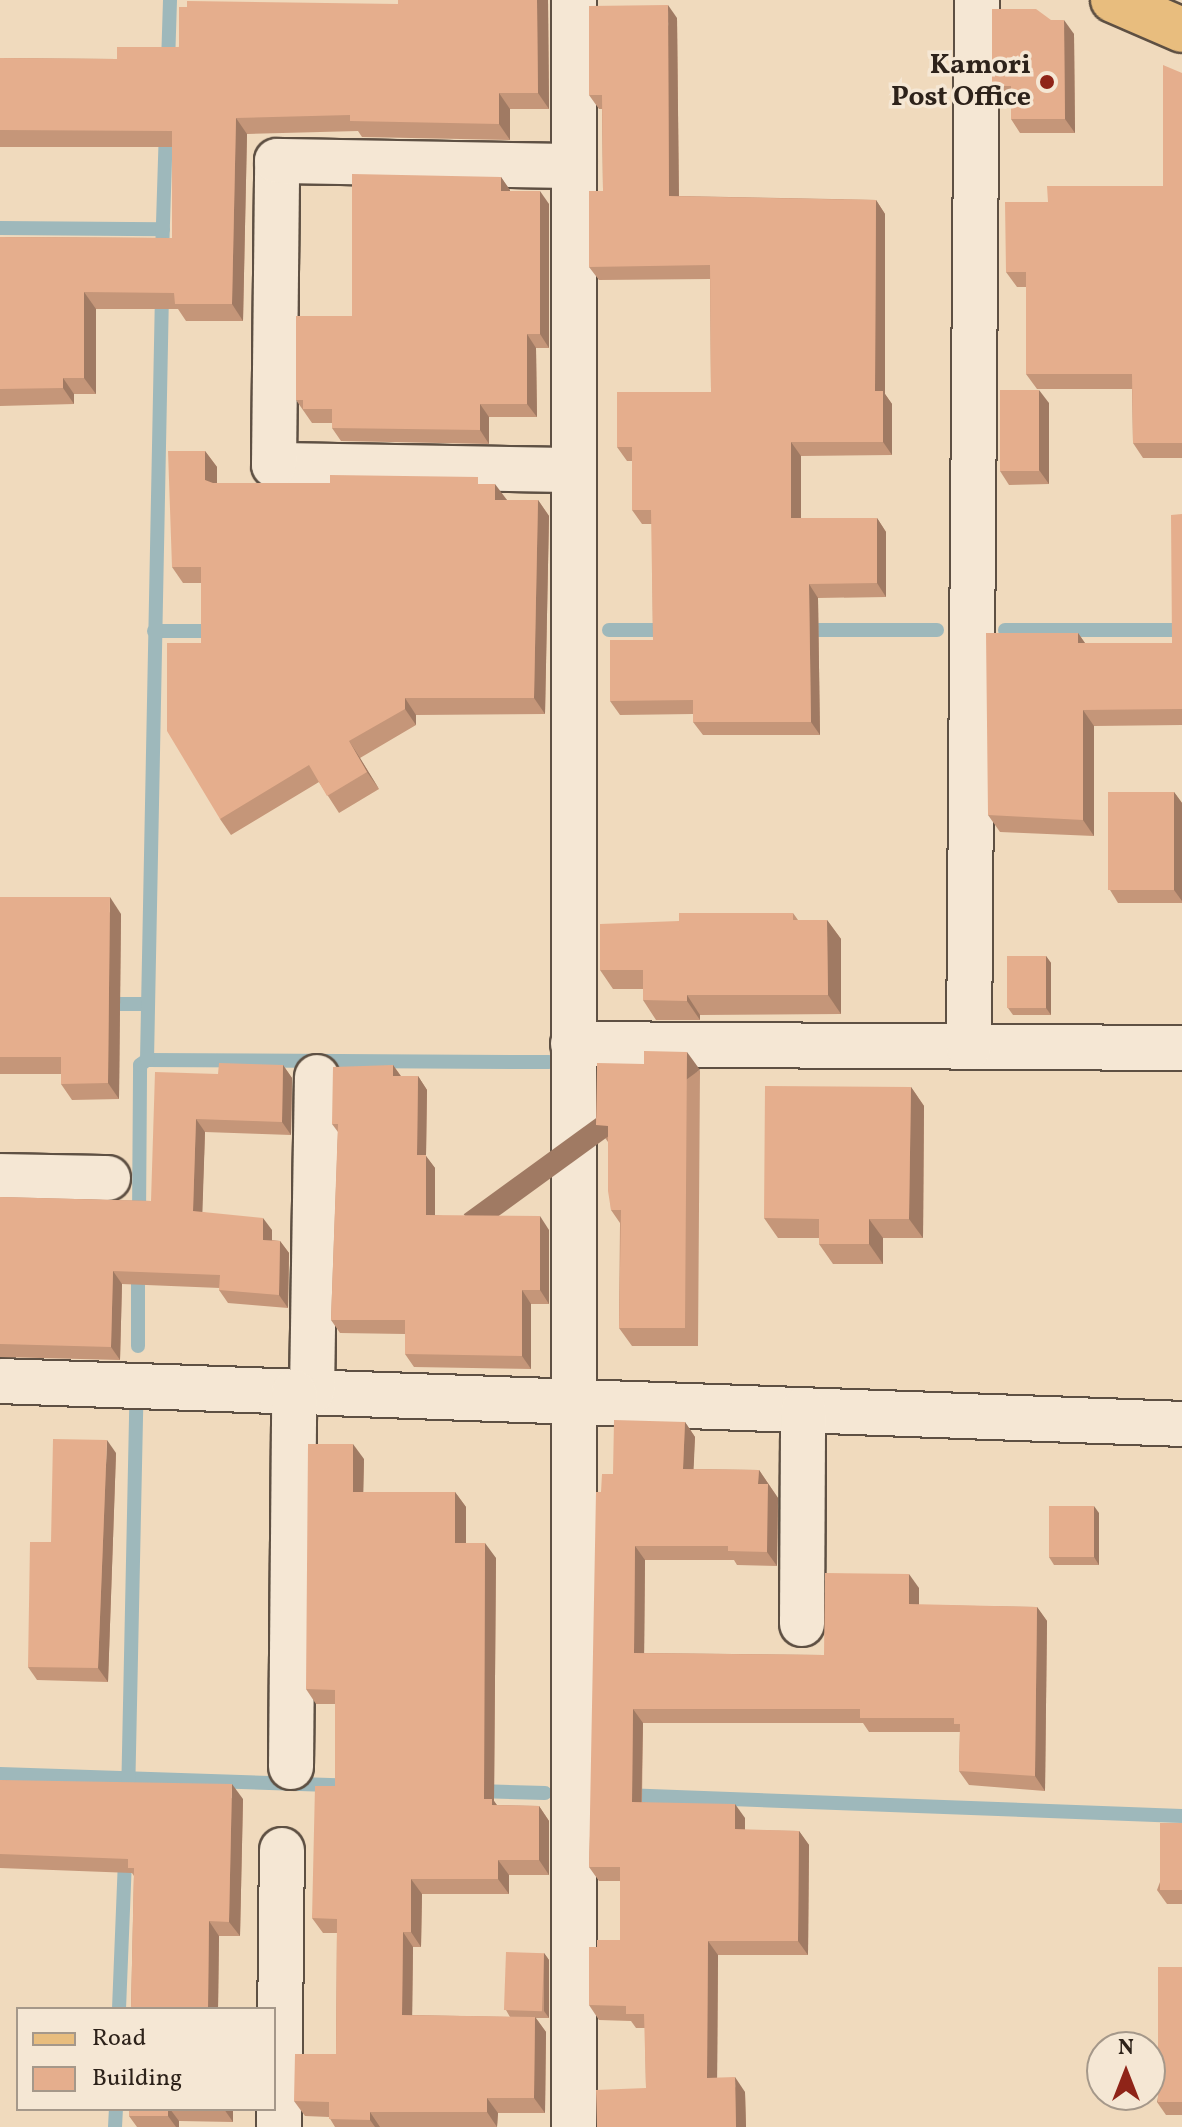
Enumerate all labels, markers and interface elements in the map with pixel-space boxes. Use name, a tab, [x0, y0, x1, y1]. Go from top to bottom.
place label: Kamori Post Office	[891, 49, 1031, 115]
marker: Kamori Post Office	[1038, 73, 1056, 91]
legend	[16, 2007, 276, 2111]
text: Road	[92, 2022, 146, 2056]
north arrow	[1086, 2031, 1166, 2111]
text: N	[1118, 2033, 1134, 2064]
text: Building	[92, 2062, 182, 2096]

